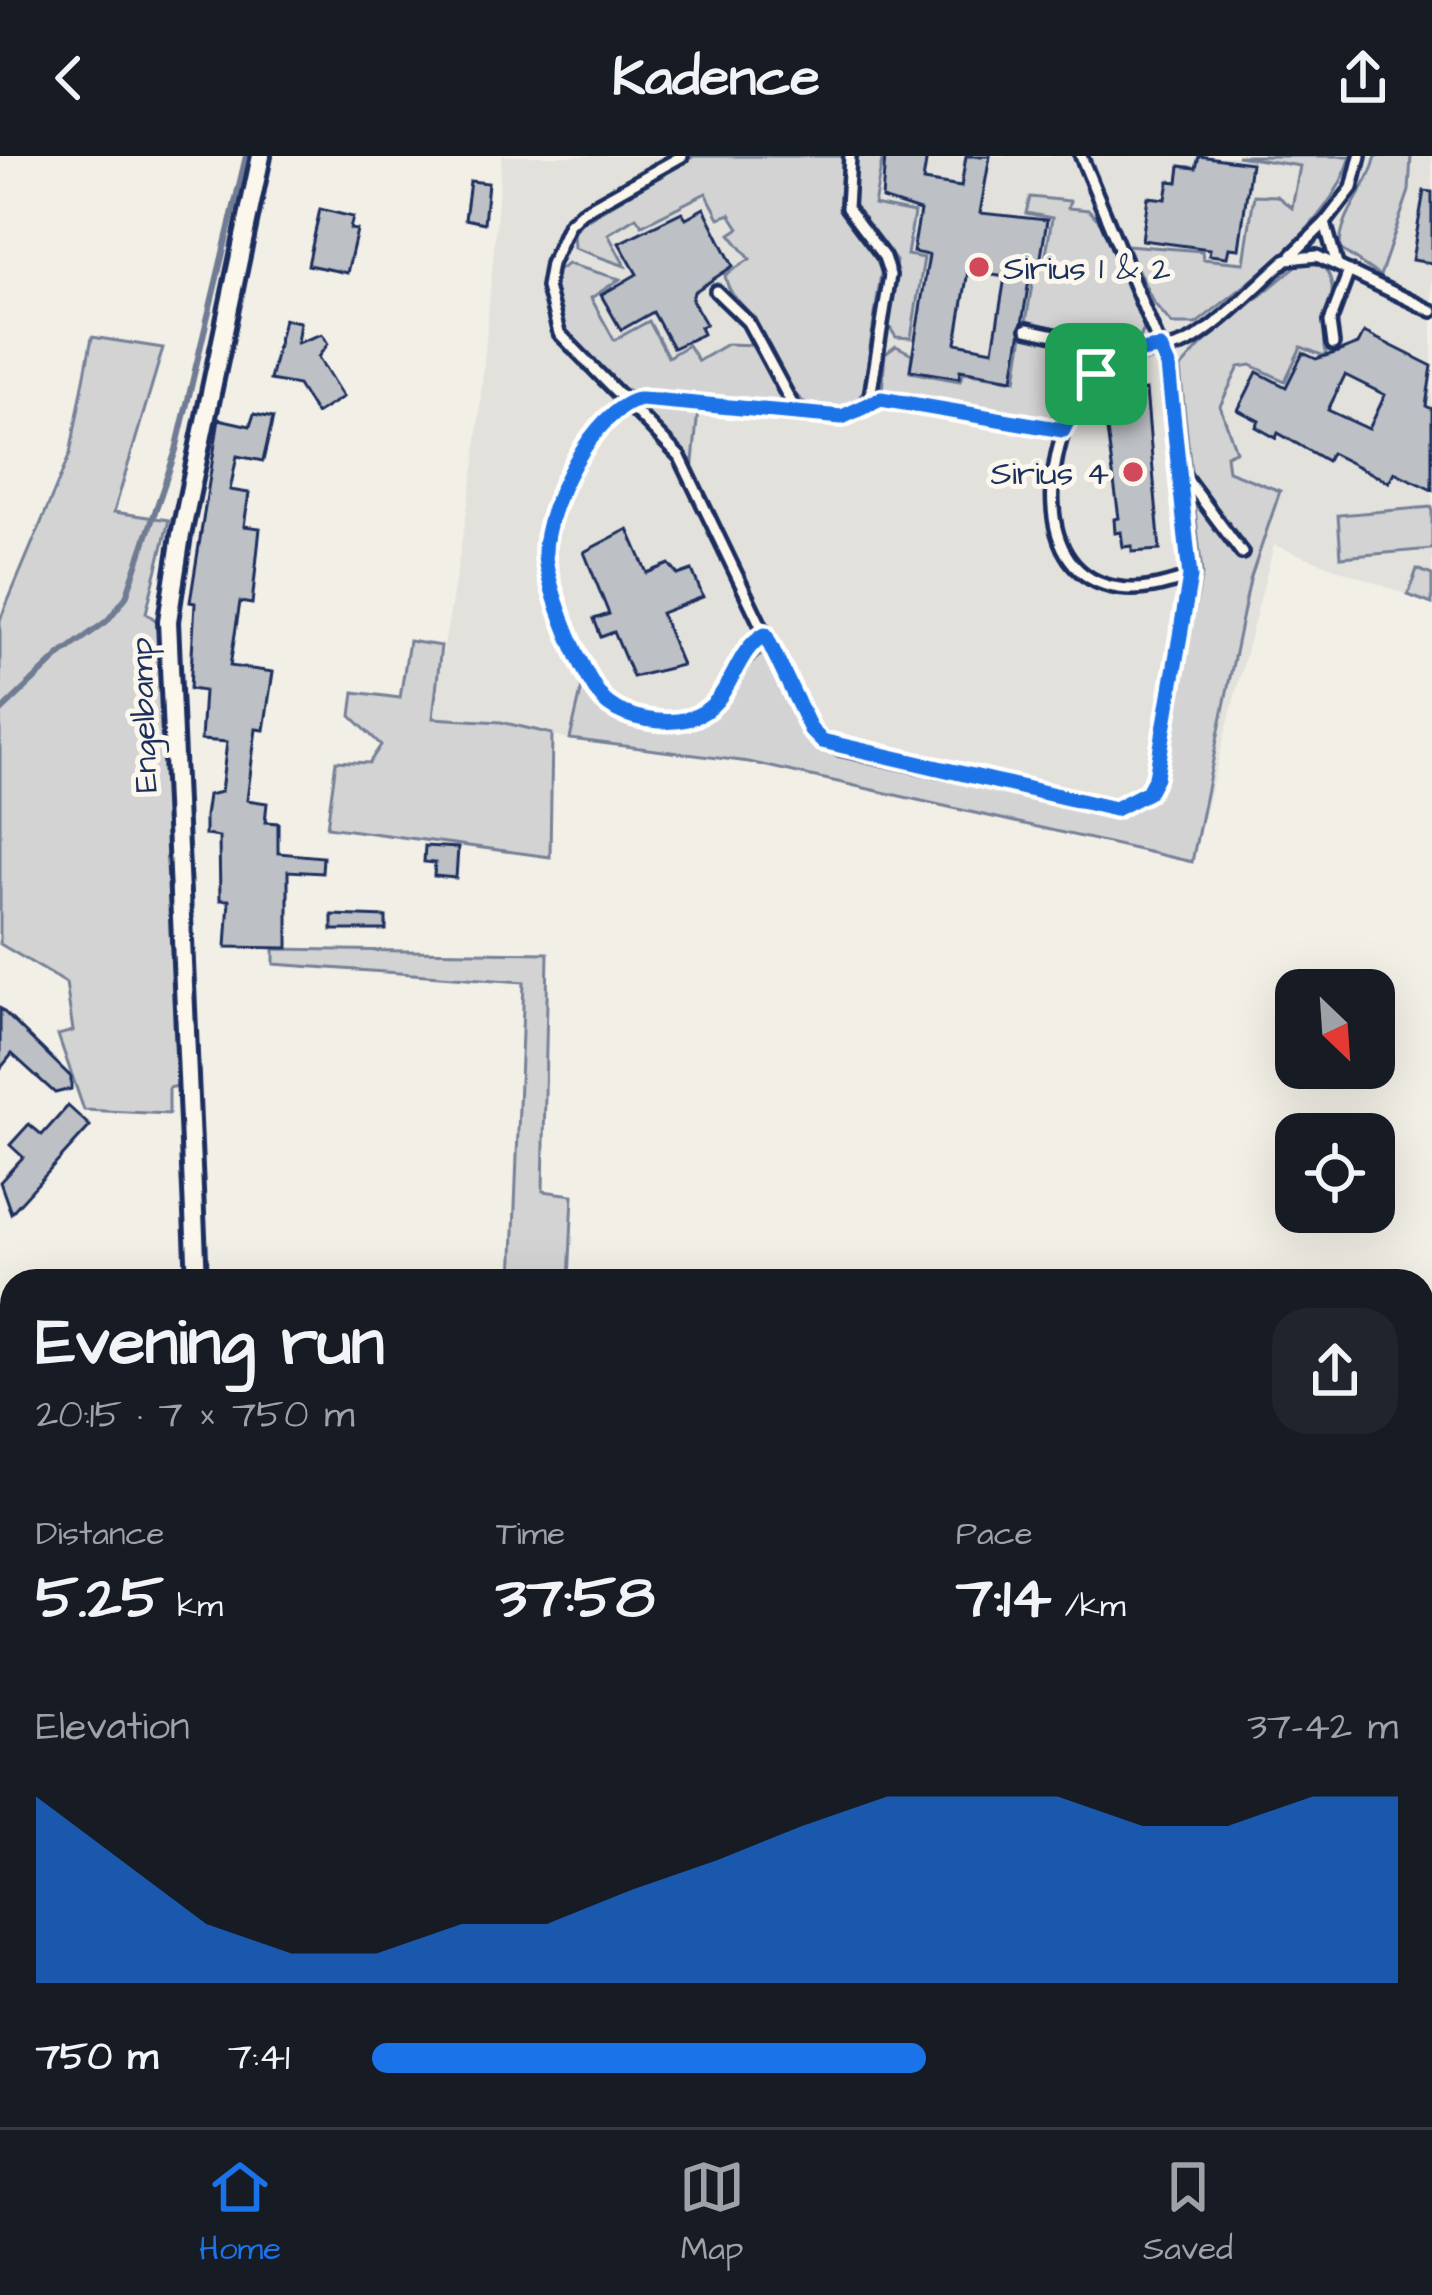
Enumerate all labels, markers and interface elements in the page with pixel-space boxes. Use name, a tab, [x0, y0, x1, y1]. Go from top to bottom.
text: Kadence	[612, 41, 820, 116]
icon: back	[36, 45, 102, 111]
icon: share	[1330, 45, 1396, 111]
place label: Sirius 1 & 2	[1003, 246, 1171, 292]
marker: Sirius 1 & 2	[966, 254, 992, 280]
pin	[1045, 323, 1147, 425]
icon: arrive	[1063, 341, 1129, 407]
place label: Sirius 4	[991, 451, 1109, 497]
marker: Sirius 4	[1120, 459, 1146, 485]
street label: Engelbamp	[118, 636, 172, 793]
north arrow	[1275, 969, 1395, 1089]
map controls	[1275, 969, 1395, 1233]
button: locate	[1275, 1113, 1395, 1233]
text: Evening run	[36, 1298, 384, 1390]
button: share	[1272, 1308, 1398, 1434]
text: 20:15 · 7 × 750 m	[36, 1389, 355, 1443]
text: Distance	[36, 1511, 164, 1557]
text: Time	[496, 1511, 565, 1557]
text: Pace	[956, 1511, 1033, 1557]
text: 5.25	[36, 1557, 164, 1640]
text: 37:58	[496, 1557, 655, 1640]
text: 7:14	[956, 1557, 1051, 1640]
text: km	[164, 1583, 223, 1629]
text: /km	[1051, 1583, 1126, 1629]
text: Elevation	[36, 1701, 190, 1755]
text: 37–42 m	[1247, 1701, 1398, 1755]
text: 750 m	[36, 2031, 158, 2085]
text: 7:41	[228, 2031, 290, 2085]
tab: Home	[199, 2154, 281, 2272]
tab: Map	[679, 2154, 745, 2272]
tab: Saved	[1143, 2154, 1233, 2272]

